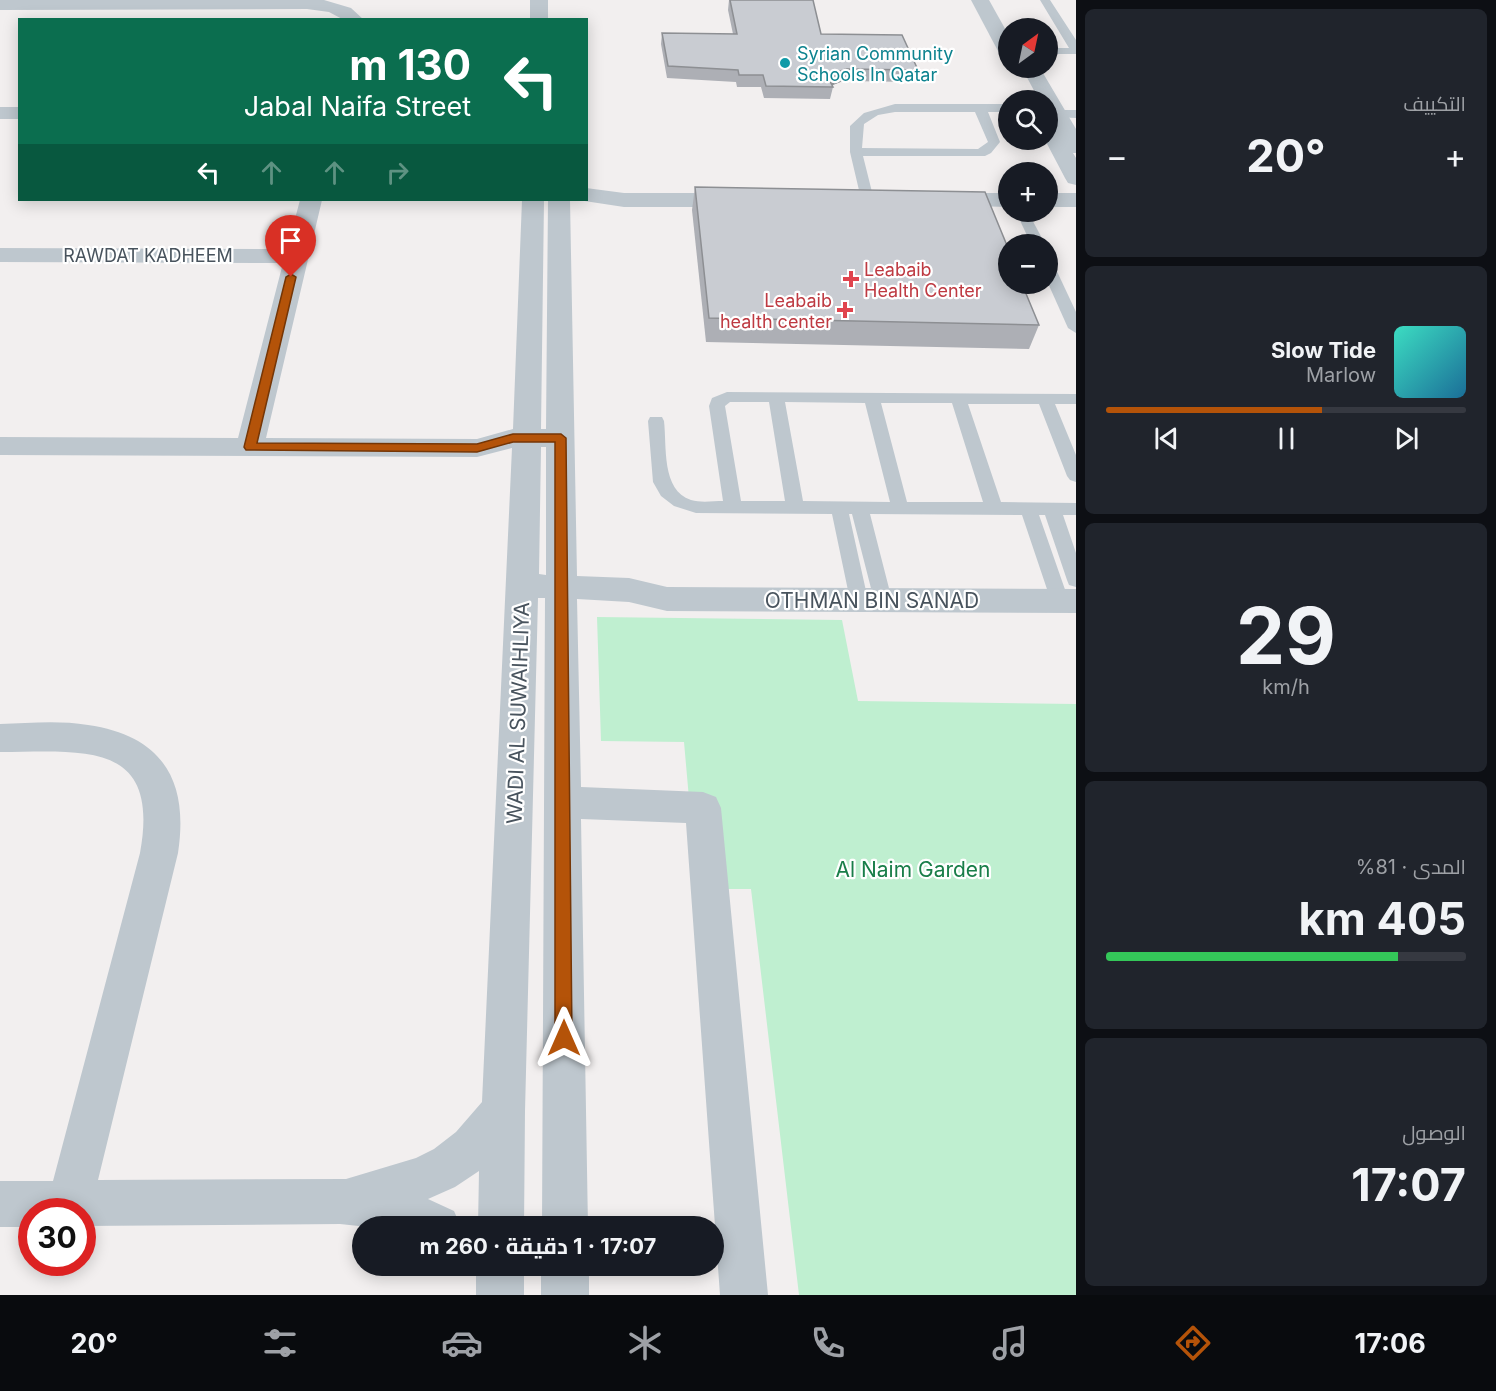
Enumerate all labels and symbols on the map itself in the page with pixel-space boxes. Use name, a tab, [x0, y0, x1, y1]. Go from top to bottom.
north arrow	[998, 18, 1058, 78]
place label: Syrian Community Schools In Qatar	[797, 43, 953, 85]
marker: Syrian Community Schools In Qatar	[778, 56, 792, 70]
pin	[265, 215, 316, 277]
street label: RAWDAT KADHEEM	[63, 245, 233, 266]
place label: Leabaib Health Center	[864, 259, 982, 301]
marker: Leabaib Health Center	[842, 270, 860, 288]
place label: Leabaib health center	[720, 290, 832, 332]
marker: Leabaib health center	[836, 301, 854, 319]
street label: OTHMAN BIN SANAD	[765, 588, 979, 613]
street label: WADI AL SUWAIHLIYA	[502, 602, 534, 824]
park label: Al Naim Garden	[835, 857, 991, 882]
position arrow	[532, 1006, 596, 1070]
speed limit sign: 30	[18, 1198, 96, 1276]

